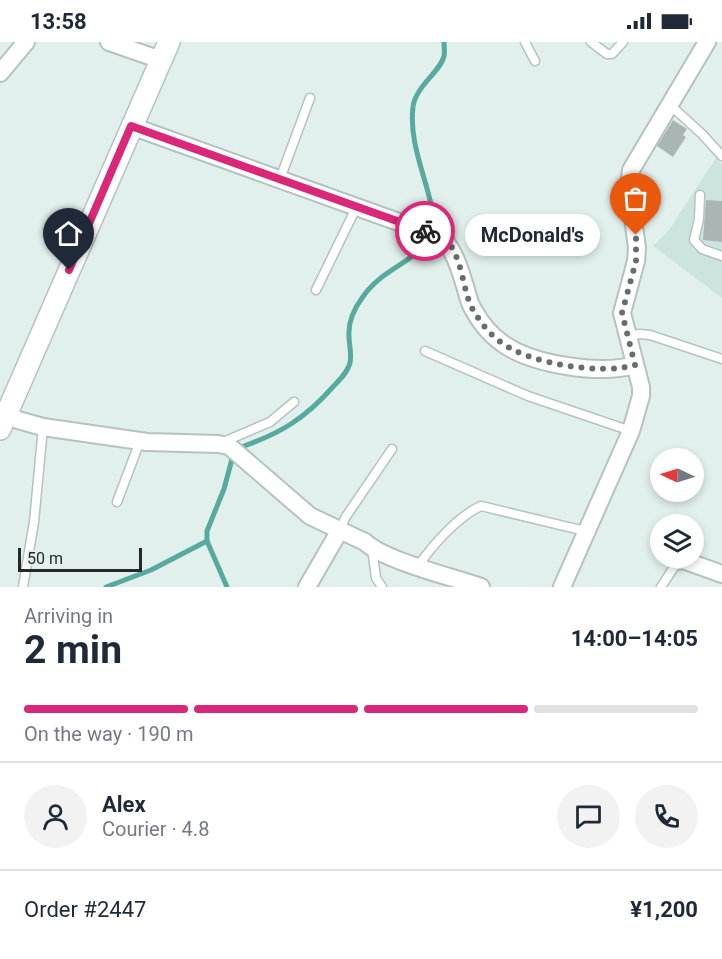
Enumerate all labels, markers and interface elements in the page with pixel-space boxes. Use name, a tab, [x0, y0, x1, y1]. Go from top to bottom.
text: 13:58	[30, 9, 87, 34]
pin	[610, 173, 661, 235]
icon: bag	[619, 182, 652, 215]
courier	[395, 201, 455, 261]
pin	[43, 208, 94, 270]
callout: McDonald's	[465, 214, 600, 256]
icon: bike	[409, 215, 442, 248]
icon: home	[52, 217, 85, 250]
text: McDonald's	[481, 223, 584, 247]
north arrow	[650, 448, 704, 502]
map controls	[650, 448, 704, 568]
button: layers	[650, 514, 704, 568]
scale bar	[18, 545, 142, 572]
text: 50 m	[27, 549, 63, 568]
text: Arriving in	[24, 604, 113, 628]
text: 14:00–14:05	[571, 626, 698, 651]
text: 2 min	[24, 627, 122, 673]
text: On the way · 190 m	[24, 722, 193, 746]
button: person	[24, 785, 87, 848]
button: chat	[557, 785, 620, 848]
button: phone	[635, 785, 698, 848]
text: Alex	[102, 792, 146, 817]
text: Courier · 4.8	[102, 817, 209, 841]
text: Order #2447	[24, 897, 146, 922]
text: ¥1,200	[630, 897, 698, 922]

